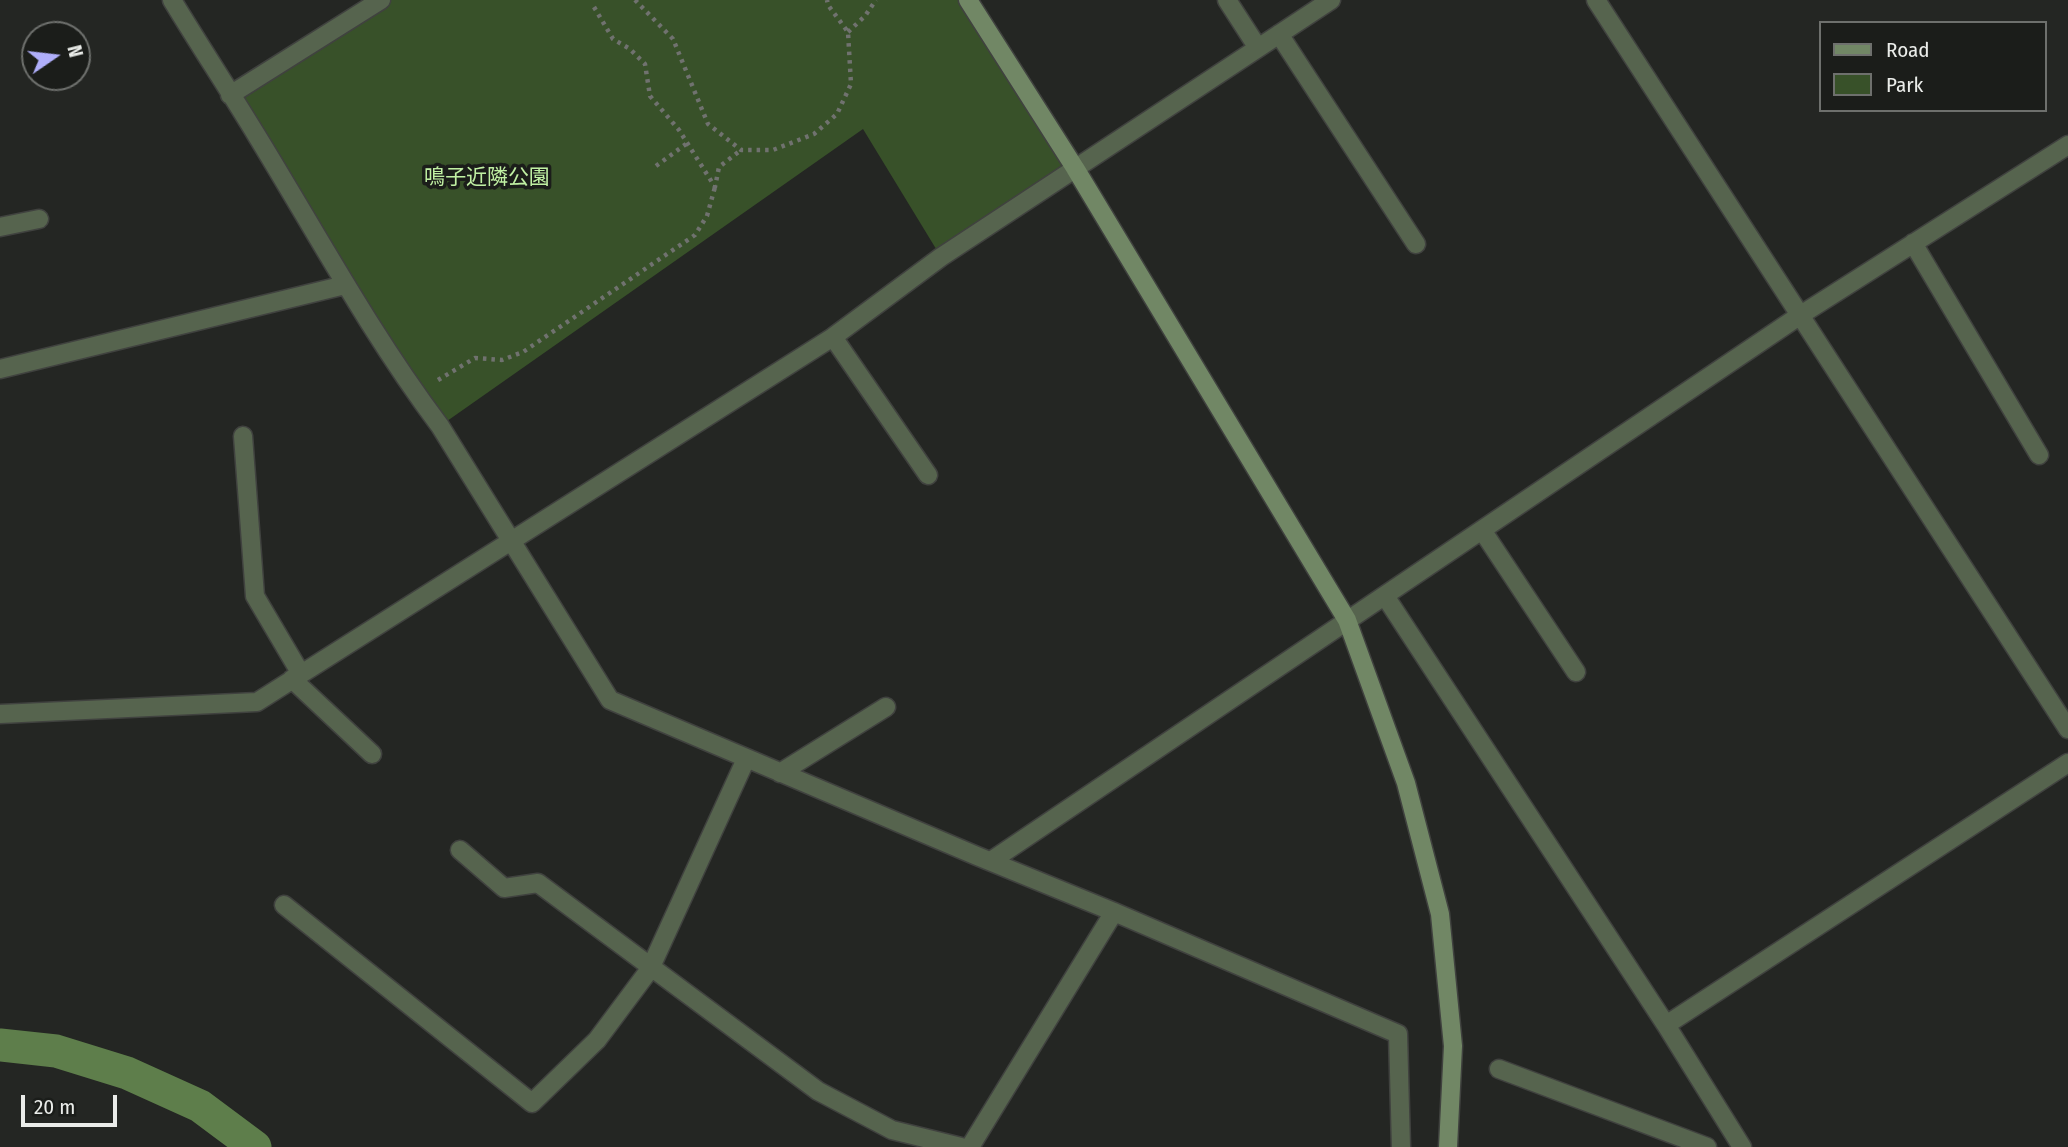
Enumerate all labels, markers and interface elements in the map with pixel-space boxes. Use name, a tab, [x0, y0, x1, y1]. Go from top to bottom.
north arrow	[21, 21, 91, 91]
legend	[1820, 21, 2047, 112]
text: Road	[1886, 37, 1930, 63]
text: N	[62, 43, 87, 60]
text: Park	[1886, 72, 1923, 98]
park label: 鳴子近隣公園	[424, 165, 550, 191]
scale bar	[24, 1080, 121, 1124]
text: 20 m	[34, 1094, 75, 1120]

